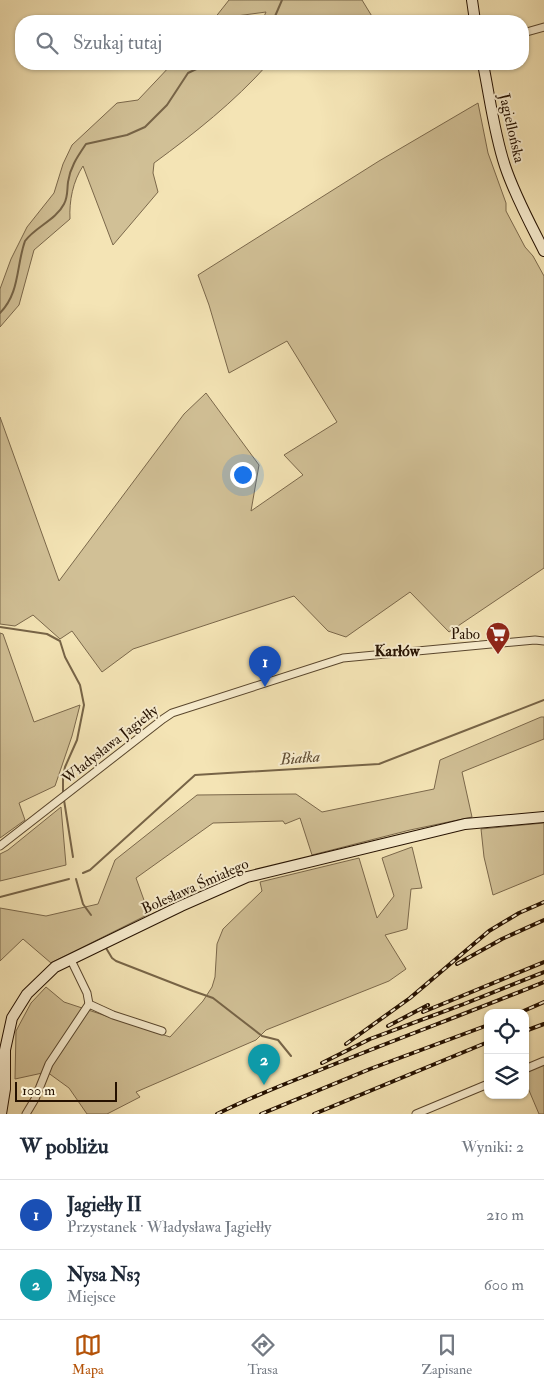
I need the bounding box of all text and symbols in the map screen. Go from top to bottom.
search box [15,15,529,70]
icon: search [33,29,61,57]
text: Szukaj tutaj [73,31,162,55]
street label: Jagiellońska [493,91,529,166]
your location [230,462,256,488]
supermarket icon: Pabo [485,621,511,655]
place label: Pabo [451,625,480,644]
district label: Karłów [374,641,421,661]
pin: 1 [249,646,281,687]
street label: Władysława Jagiełły [58,701,163,789]
water label: Białka [278,747,321,769]
street label: Bolesława Śmiałego [138,853,252,919]
map controls [484,1009,529,1099]
button: locate [484,1009,529,1054]
pin: 2 [248,1044,280,1085]
button: layers [484,1054,529,1099]
scale bar [15,1079,118,1102]
text: 100 m [22,1082,55,1099]
text: W pobliżu [20,1133,109,1160]
text: Wyniki: 2 [462,1137,524,1157]
text: Jagiełły II [67,1193,142,1217]
text: 1 [33,1205,39,1225]
text: 210 m [486,1205,524,1225]
text: Przystanek · Władysława Jagiełły [67,1217,271,1237]
text: Nysa Ns3 [67,1263,141,1287]
text: 2 [32,1275,40,1295]
text: 600 m [484,1275,524,1295]
text: Miejsce [67,1287,116,1307]
tab: Mapa [72,1331,104,1378]
tab: Trasa [248,1331,278,1378]
tab: Zapisane [422,1331,472,1378]

